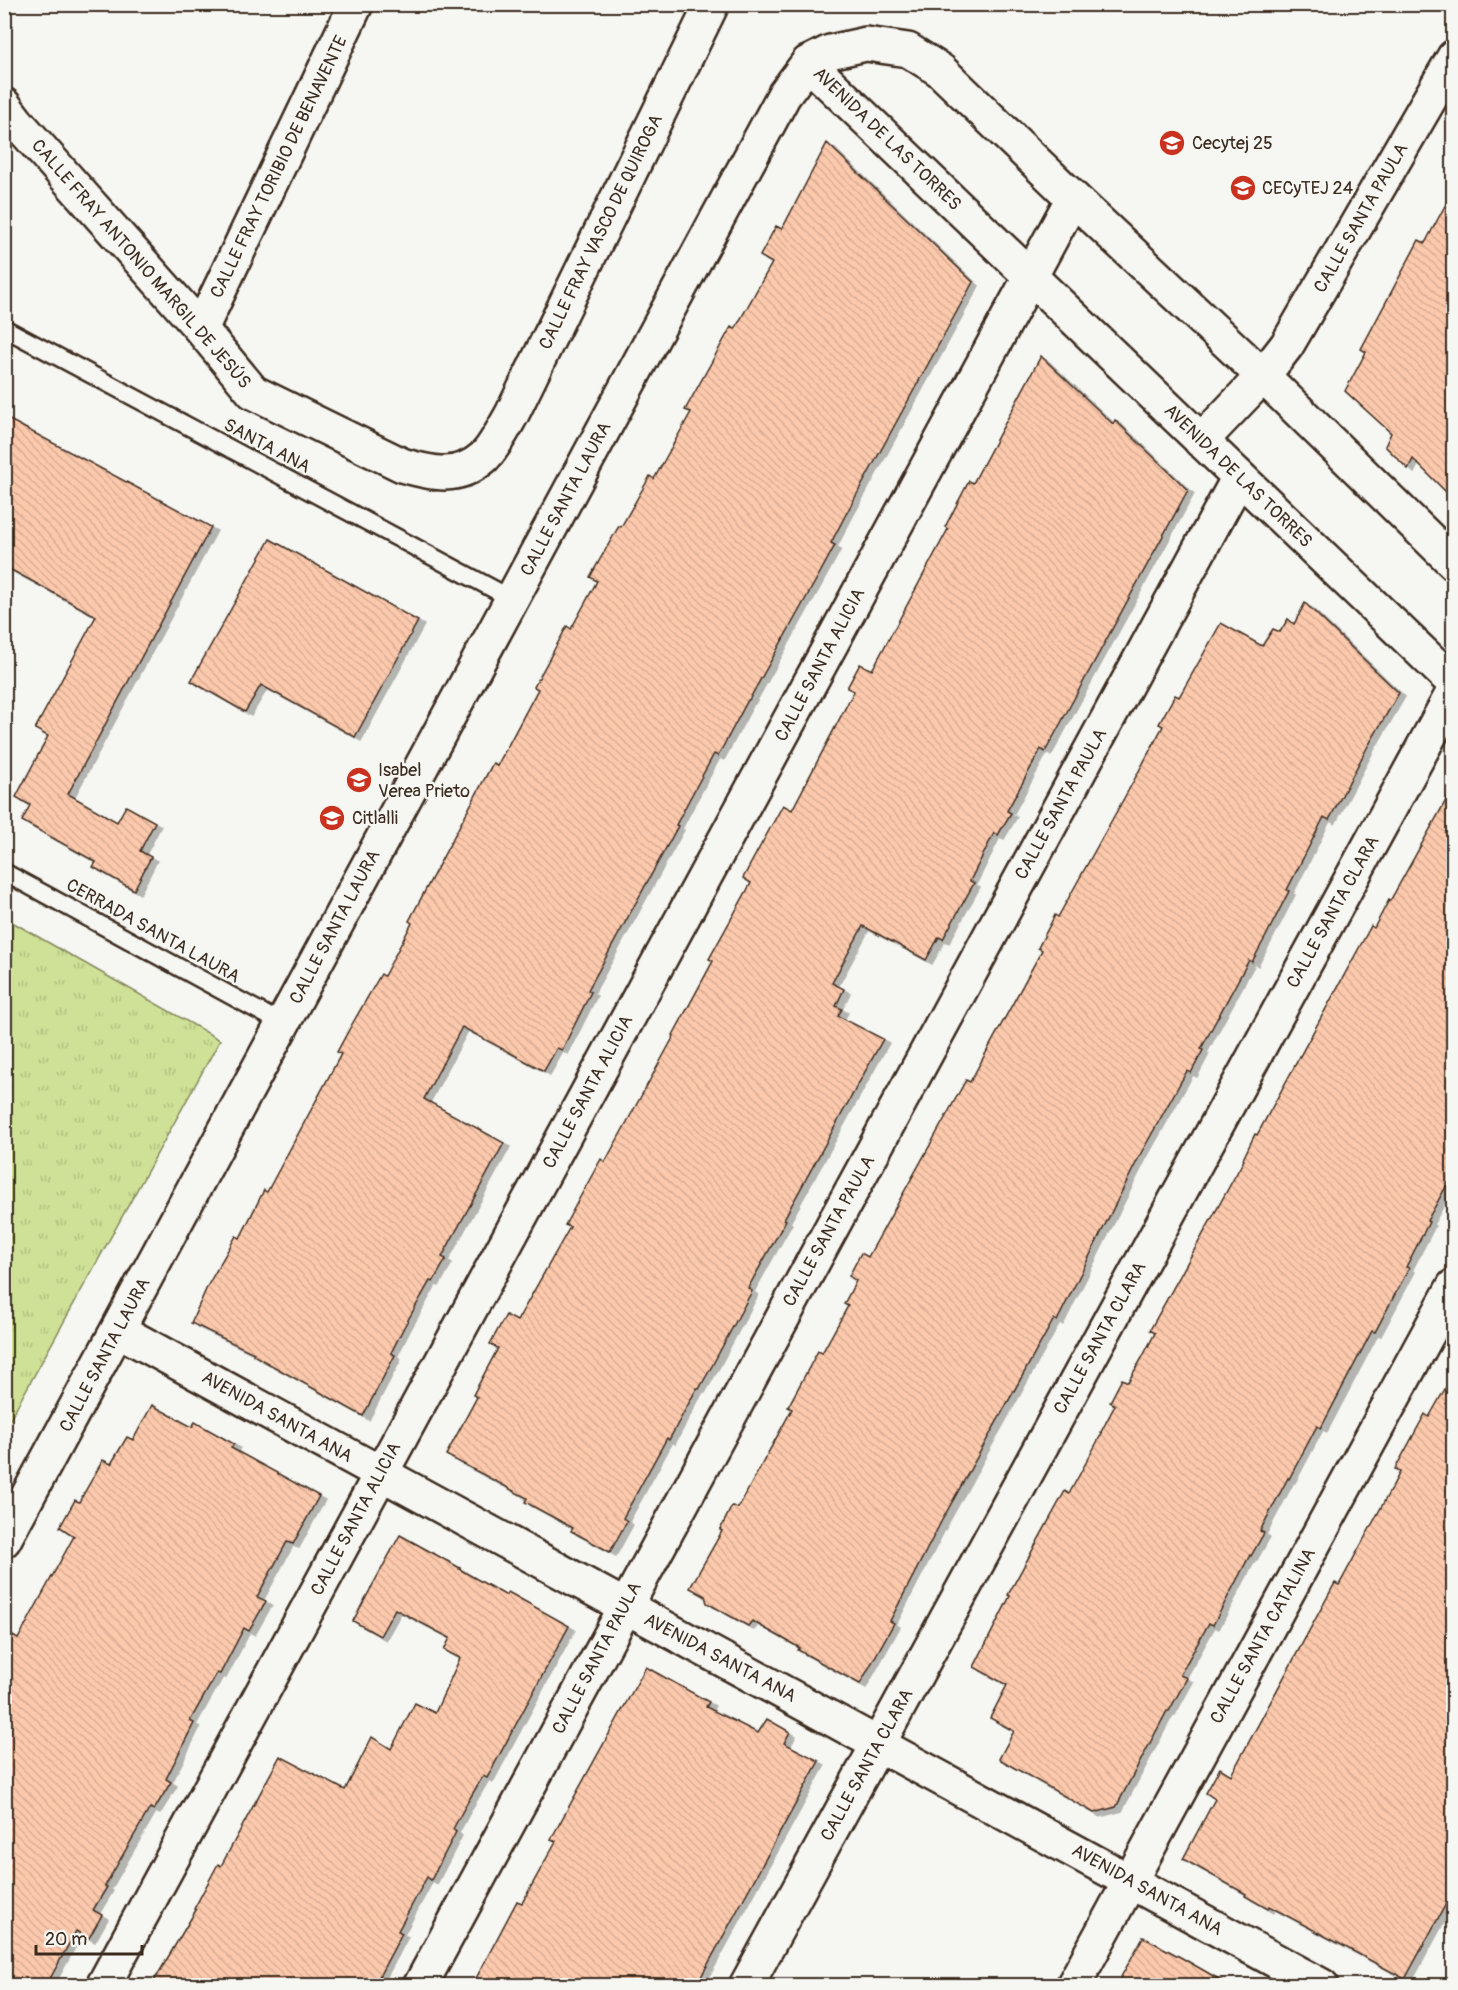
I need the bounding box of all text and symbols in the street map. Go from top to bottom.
street label: CALLE FRAY TORIBIO DE BENAVENTE [205,32,353,302]
street label: AVENIDA DE LAS TORRES [808,62,966,216]
street label: CALLE FRAY VASCO DE QUIROGA [534,110,668,353]
school or university icon: Cecytej 25 [1157,128,1187,158]
place label: Cecytej 25 [1192,132,1273,155]
street label: CALLE FRAY ANTONIO MARGIL DE JESÚS [26,135,256,393]
street label: CALLE SANTA PAULA [1309,139,1413,297]
school or university icon: CECyTEJ 24 [1228,173,1258,203]
place label: CECyTEJ 24 [1262,177,1354,200]
street label: AVENIDA DE LAS TORRES [1159,399,1317,553]
street label: SANTA ANA [220,414,315,479]
street label: CALLE SANTA LAURA [516,418,617,580]
street label: CALLE SANTA ALICIA [770,584,870,746]
street label: CALLE SANTA PAULA [1010,724,1112,884]
place label: Isabel Verea Prieto [378,759,470,803]
school or university icon: Isabel Verea Prieto [344,765,374,795]
school or university icon: Citlalli [317,803,347,833]
place label: Citlalli [352,807,398,830]
street label: CALLE SANTA CLARA [1282,831,1385,992]
street label: CALLE SANTA LAURA [285,846,386,1008]
street label: CERRADA SANTA LAURA [62,874,244,989]
street label: CALLE SANTA ALICIA [538,1011,638,1173]
street label: CALLE SANTA PAULA [778,1151,880,1311]
street label: CALLE SANTA CLARA [1049,1257,1152,1418]
street label: CALLE SANTA LAURA [55,1274,156,1436]
street label: AVENIDA SANTA ANA [198,1366,357,1468]
street label: CALLE SANTA ALICIA [306,1438,406,1600]
street label: CALLE SANTA CATALINA [1205,1544,1321,1728]
street label: CALLE SANTA PAULA [547,1578,647,1738]
street label: AVENIDA SANTA ANA [640,1608,800,1708]
street label: CALLE SANTA CLARA [816,1684,919,1845]
street label: AVENIDA SANTA ANA [1068,1839,1227,1941]
scale bar [36,1918,142,1956]
text: 20 m [45,1928,87,1951]

